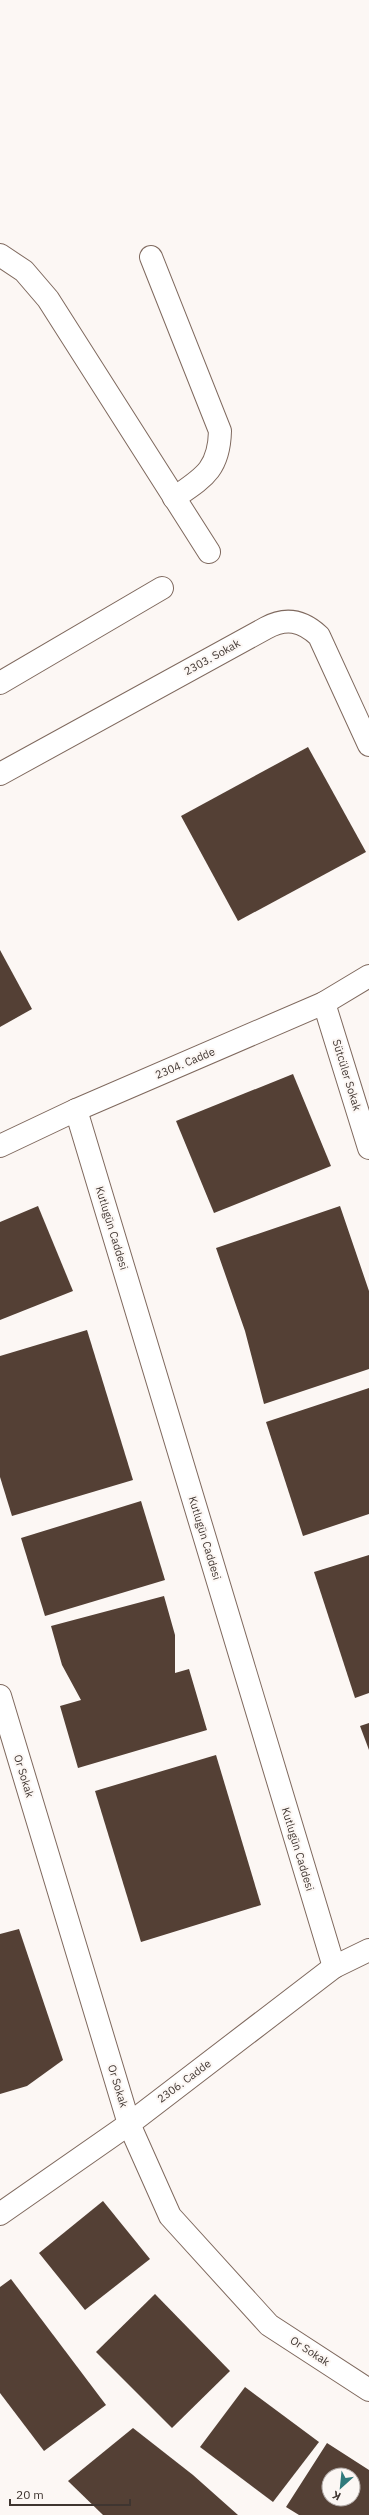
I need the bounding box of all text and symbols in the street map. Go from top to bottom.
street label: 2303. Sokak [182,636,243,678]
street label: Sütcüler Sokak [330,1038,365,1113]
street label: 2304. Cadde [153,1044,217,1082]
street label: Kutlugün Caddesi [93,1185,131,1271]
street label: Kutlugün Caddesi [186,1495,224,1581]
street label: Or Sokak [11,1753,37,1799]
street label: Kutlugün Caddesi [279,1806,317,1892]
street label: 2306. Cadde [154,2056,214,2106]
street label: Or Sokak [105,2063,131,2109]
street label: Or Sokak [288,2333,333,2369]
north arrow [321,2467,361,2507]
scale bar [10,2481,130,2507]
text: 20 m [16,2487,44,2502]
text: K [330,2488,343,2504]

